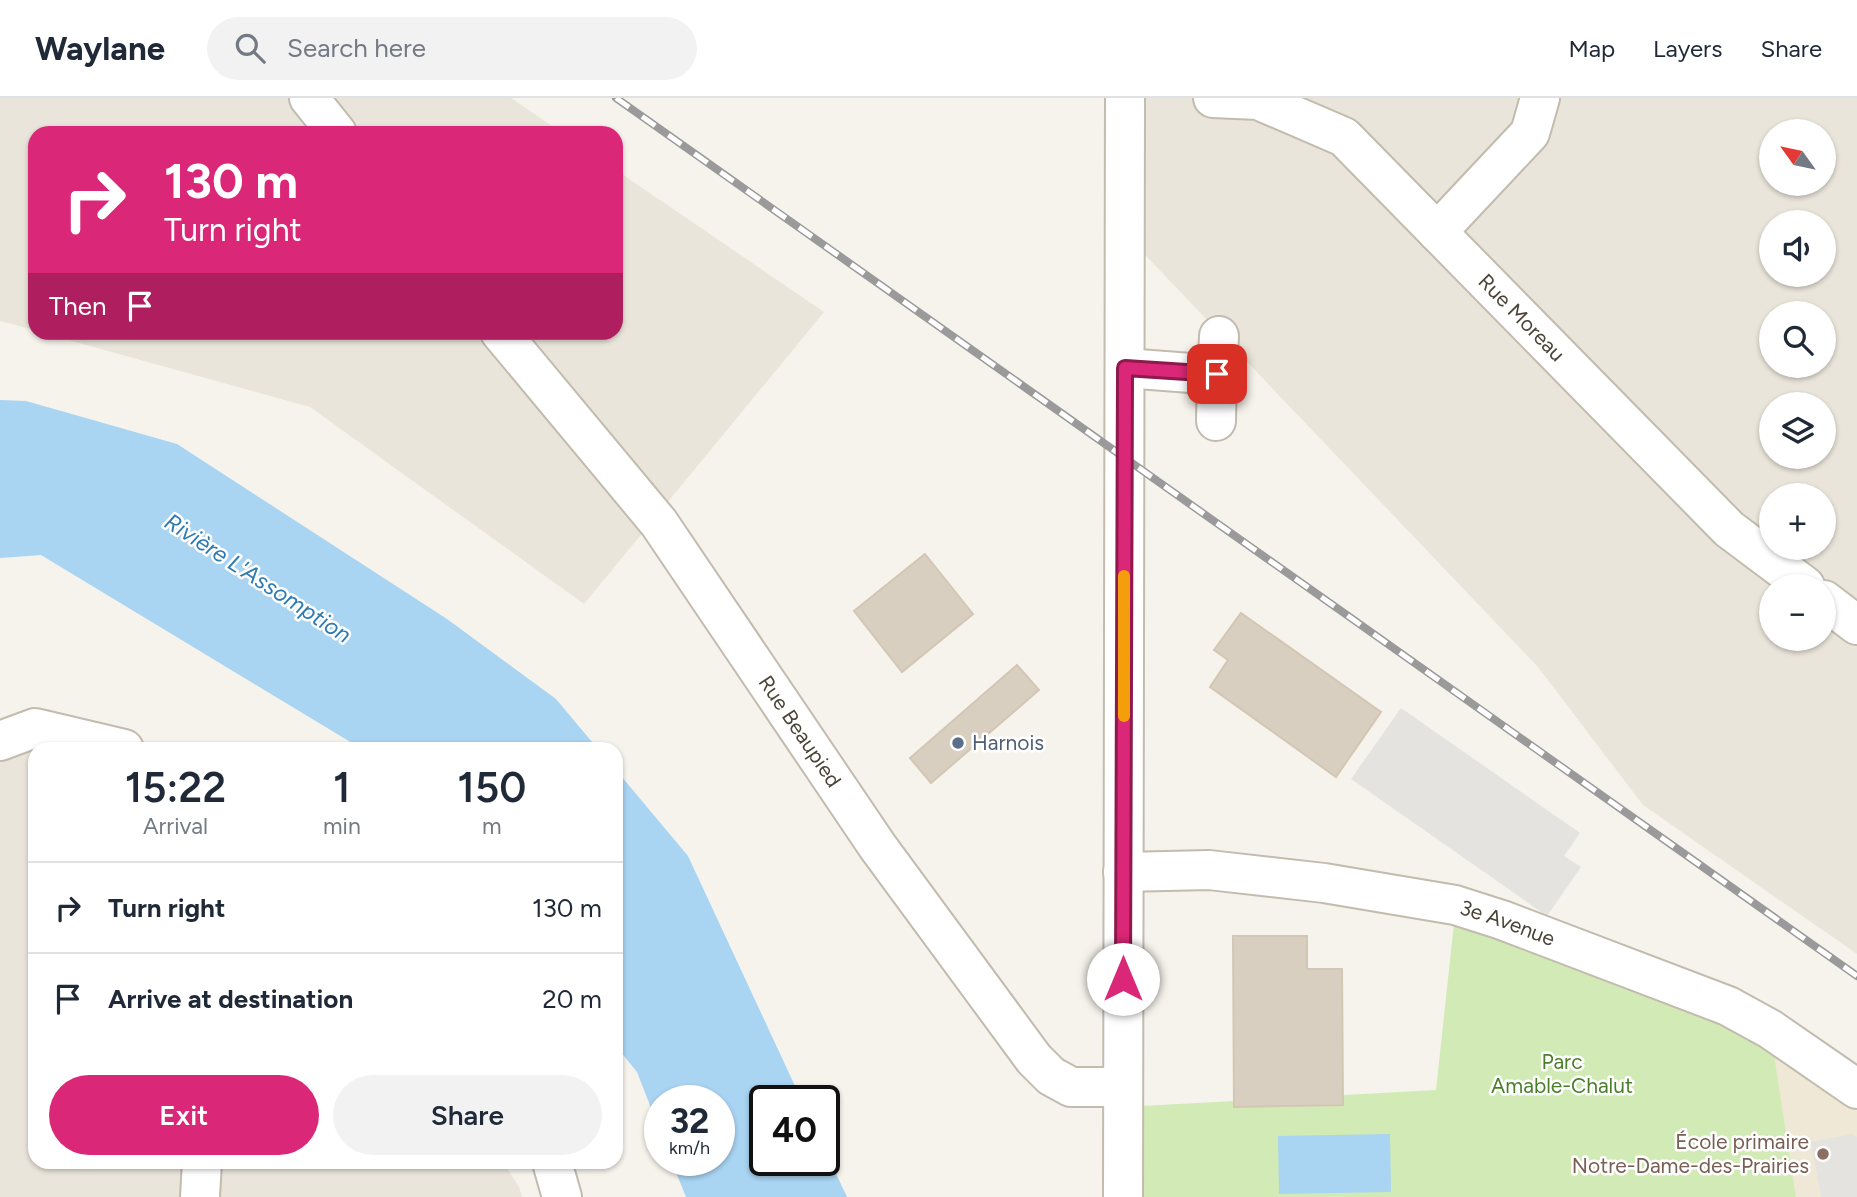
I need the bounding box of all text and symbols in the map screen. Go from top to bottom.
search box [207,17,697,80]
text: Waylane [35,29,165,68]
icon: search [231,29,269,67]
text: Search here [287,32,426,64]
text: Map [1568,34,1615,63]
text: Layers [1653,34,1722,63]
text: Share [1760,34,1822,63]
north arrow [1759,119,1836,196]
map controls [1759,119,1836,651]
text: 130 m [164,151,298,210]
icon: right [49,154,140,245]
button: sound [1759,210,1836,287]
text: Turn right [164,211,302,249]
street label: Rue Moreau [1474,268,1570,366]
icon: arrive [121,287,159,325]
text: Then [49,290,107,322]
button: search [1759,301,1836,378]
pin [1187,344,1247,404]
icon: arrive [1198,355,1236,393]
button: layers [1759,392,1836,469]
button: + [1759,483,1836,560]
water label: Rivière L'Assomption [160,507,357,649]
button: − [1759,574,1836,651]
street label: Rue Beaupied [754,670,847,792]
place label: Harnois [972,730,1044,755]
marker: Harnois [950,735,966,751]
text: 15:22 [125,762,226,813]
text: 1 [333,762,351,813]
text: 150 [457,762,526,813]
text: Arrival [143,812,208,840]
text: min [323,812,361,840]
text: m [482,812,502,840]
icon: right [49,889,87,927]
text: Turn right [108,892,225,924]
text: 130 m [532,892,602,924]
street label: 3e Avenue [1457,894,1559,951]
position arrow [1086,942,1160,1016]
icon: arrive [49,980,87,1018]
text: Arrive at destination [108,983,353,1015]
text: 20 m [542,983,602,1015]
park label: Parc Amable-Chalut [1491,1049,1633,1098]
button: Exit [49,1075,319,1155]
button: Share [333,1075,602,1155]
speed limit sign: 40 [749,1085,840,1176]
text: 32 [670,1100,709,1142]
place label: École primaire Notre-Dame-des-Prairies [1572,1129,1809,1178]
text: km/h [669,1137,710,1159]
marker: École primaire Notre-Dame-des-Prairies [1815,1146,1831,1162]

